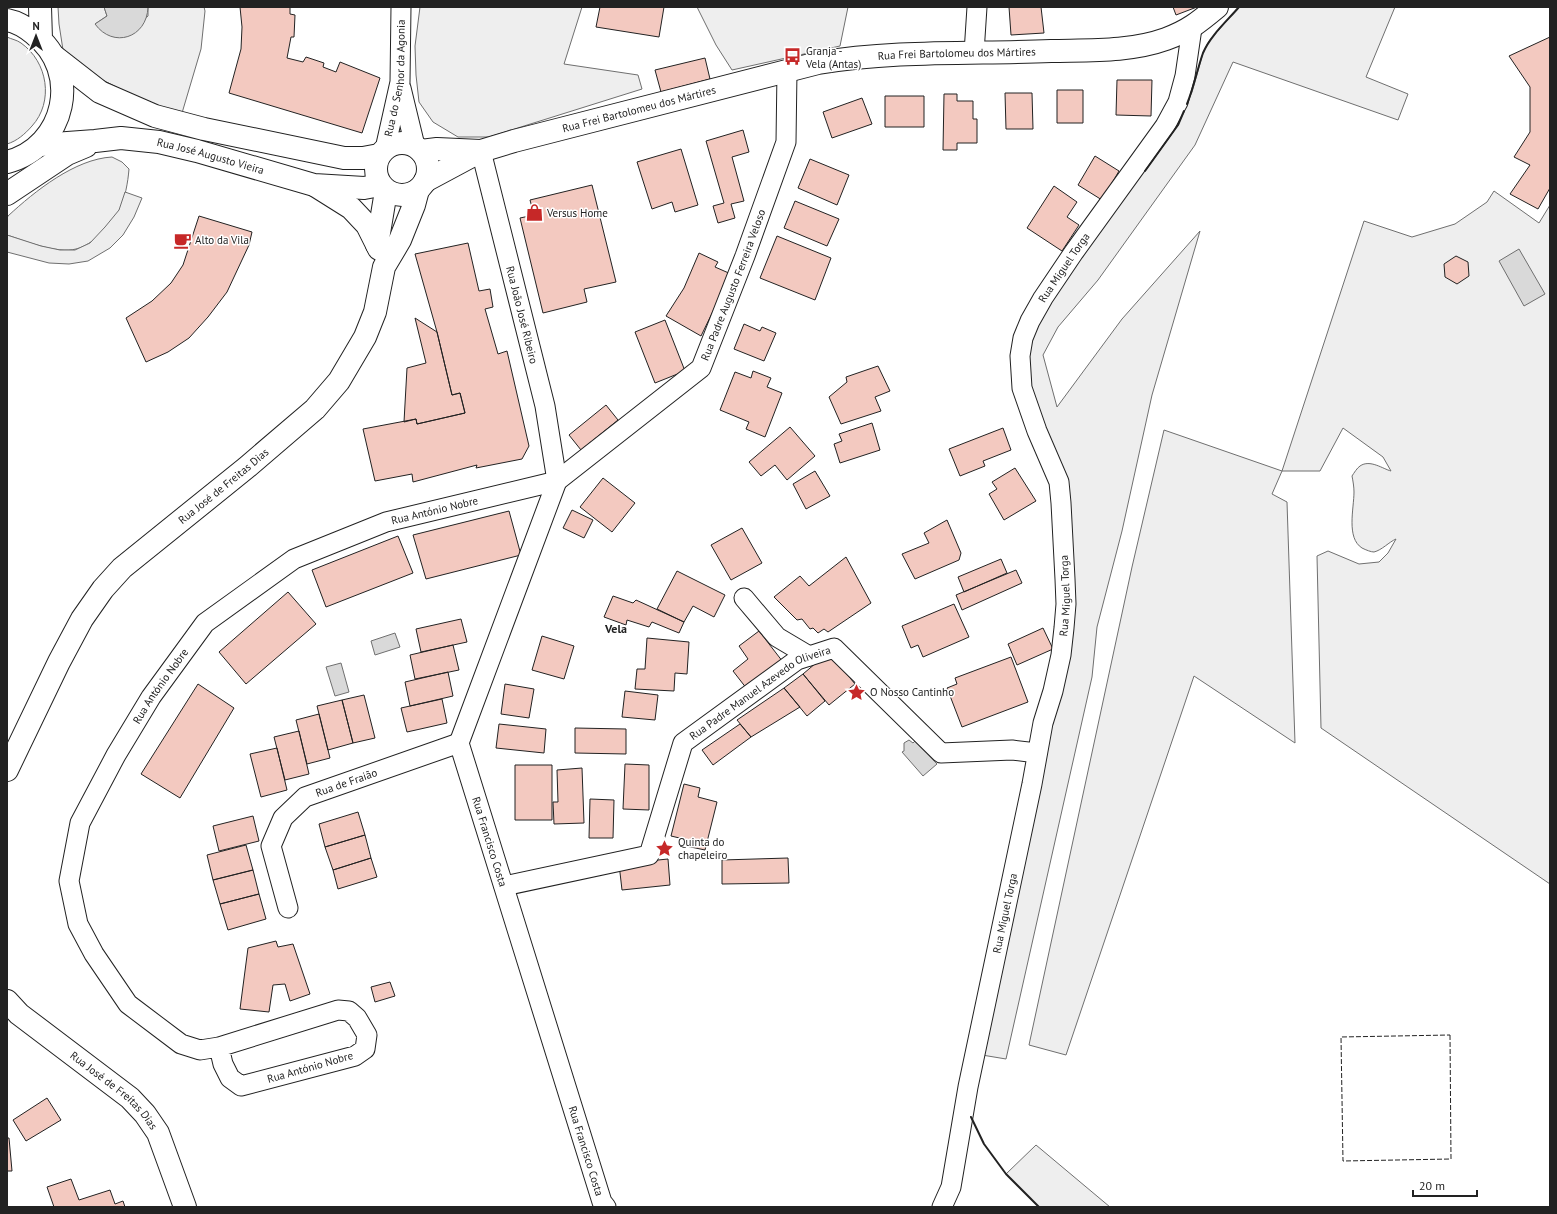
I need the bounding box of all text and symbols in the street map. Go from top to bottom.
north arrow [16,16,56,56]
text: N [32,19,40,33]
street label: Rua do Senhor da Agonia [381,19,408,138]
place label: Granja - Vela (Antas) [805,44,861,71]
street label: Rua Frei Bartolomeu dos Mártires [877,45,1036,63]
bus stop icon: Granja - Vela (Antas) [783,47,803,67]
street label: Rua Frei Bartolomeu dos Mártires [561,82,718,135]
street label: Rua José Augusto Vieira [156,135,266,177]
shop icon: Versus Home [524,203,544,223]
place label: Versus Home [546,206,608,220]
street label: Rua Padre Augusto Ferreira Veloso [698,207,768,363]
cafe icon: Alto da Vila [172,230,192,250]
street label: Rua Miguel Torga [1035,230,1093,305]
place label: Alto da Vila [195,233,249,247]
street label: Rua João José Ribeiro [503,265,541,365]
street label: Rua José de Freitas Dias [175,445,272,527]
street label: Rua António Nobre [390,493,480,528]
street label: Rua Miguel Torga [1056,555,1073,637]
district label: Vela [604,621,627,636]
street label: Rua Padre Manuel Azevedo Oliveira [687,643,832,743]
street label: Rua António Nobre [129,645,192,726]
place icon: O Nosso Cantinho [847,682,867,702]
place label: O Nosso Cantinho [870,685,954,699]
street label: Rua de Fraião [314,765,379,800]
street label: Rua Francisco Costa [469,795,510,888]
place label: Quinta do chapeleiro [678,835,727,862]
place icon: Quinta do chapeleiro [655,838,675,858]
street label: Rua Miguel Torga [989,872,1020,955]
street label: Rua José de Freitas Dias [67,1048,161,1133]
street label: Rua António Nobre [265,1048,355,1086]
street label: Rua Francisco Costa [566,1104,607,1198]
scale bar [1413,1172,1477,1198]
text: 20 m [1419,1178,1445,1193]

